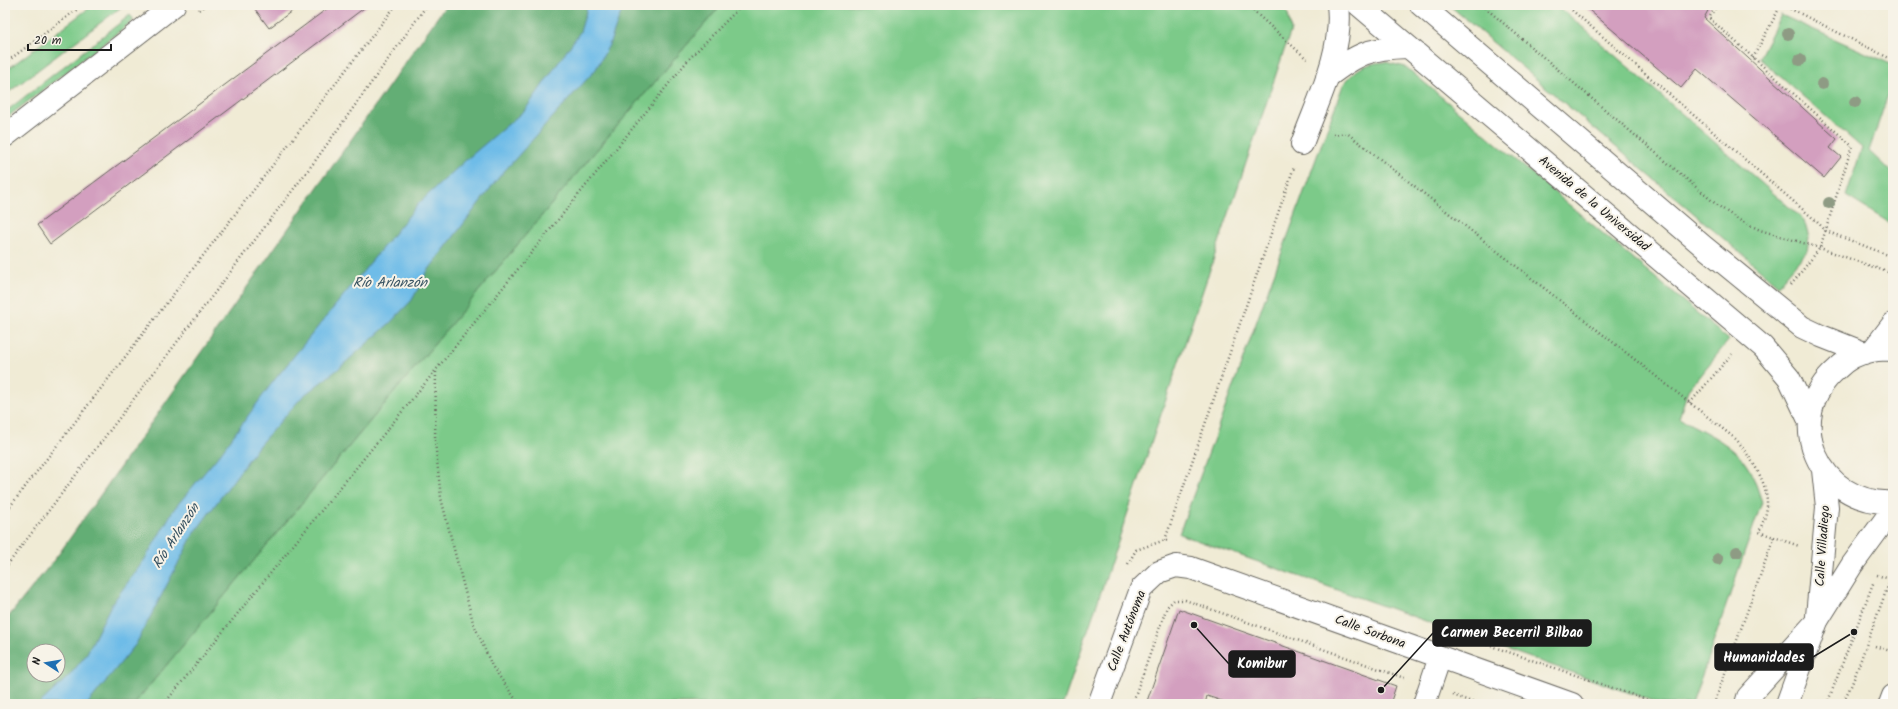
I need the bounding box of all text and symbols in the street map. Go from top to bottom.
scale bar [28,26,111,52]
text: 20 m [34,31,62,50]
street label: Avenida de la Universidad [1534,151,1655,257]
water label: Río Arlanzón [353,272,429,294]
water label: Río Arlanzón [147,498,206,573]
street label: Calle Villadiego [1810,505,1836,587]
street label: Calle Autónoma [1102,587,1152,675]
street label: Calle Sorbona [1332,609,1408,655]
callout: Carmen Becerril Bilbao [1433,620,1591,646]
text: Carmen Becerril Bilbao [1441,622,1584,644]
north arrow [26,643,66,683]
callout: Humanidades [1715,644,1813,670]
text: Humanidades [1723,647,1805,669]
callout: Komibur [1229,651,1295,677]
text: Komibur [1237,653,1288,675]
text: N [28,656,47,666]

